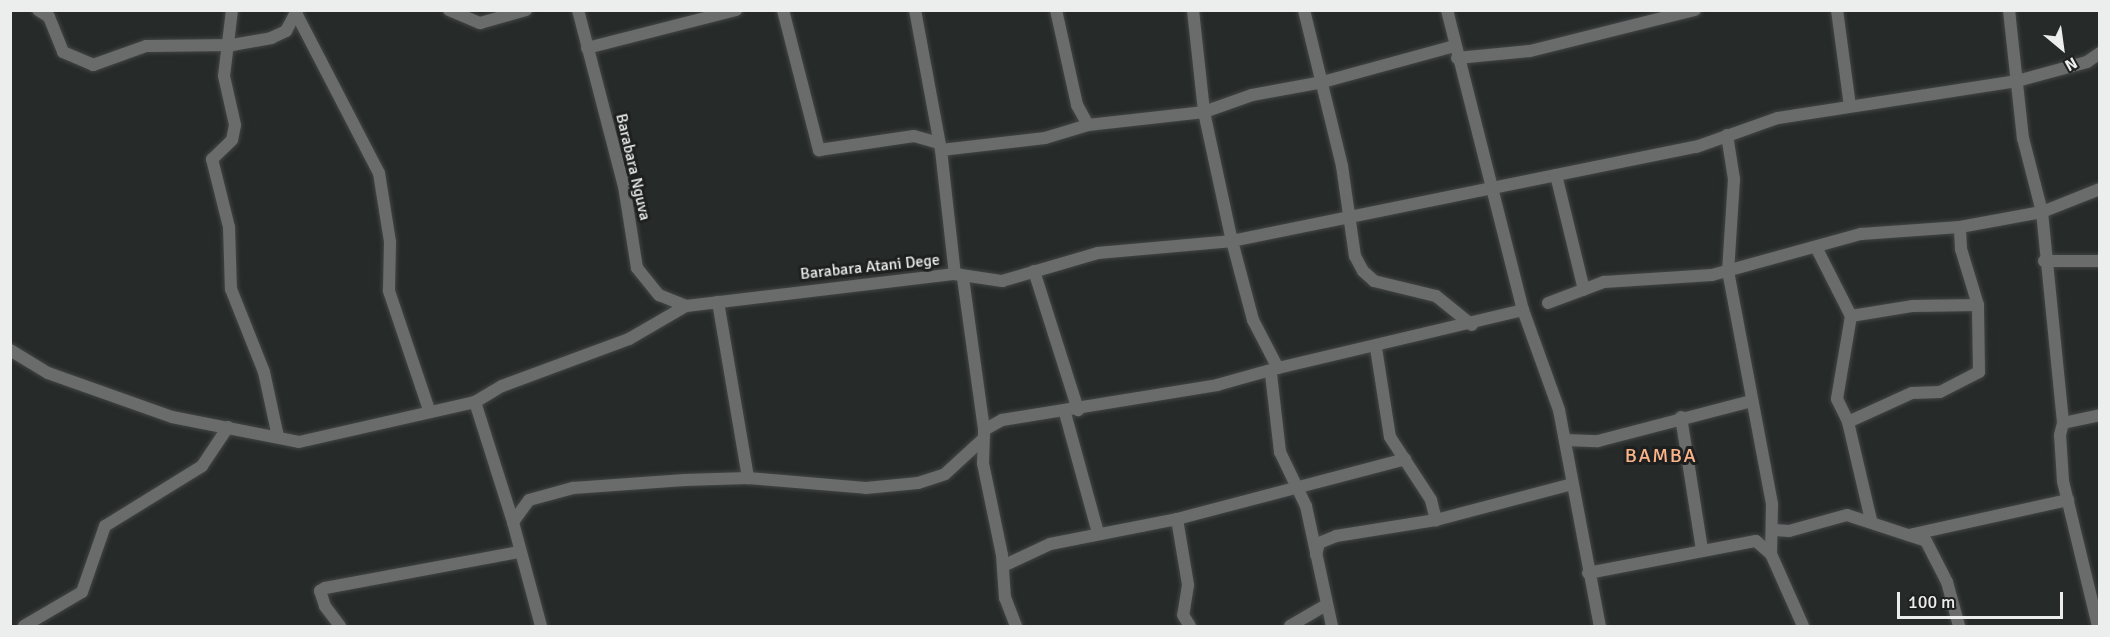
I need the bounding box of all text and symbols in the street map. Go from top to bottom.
north arrow [2032,18,2092,78]
text: N [2061,52,2080,75]
street label: Barabara Nguva [611,112,655,222]
street label: Barabara Atani Dege [799,250,941,284]
district label: BAMBA [1625,443,1697,467]
scale bar [1900,580,2066,618]
text: 100 m [1908,591,1955,613]

